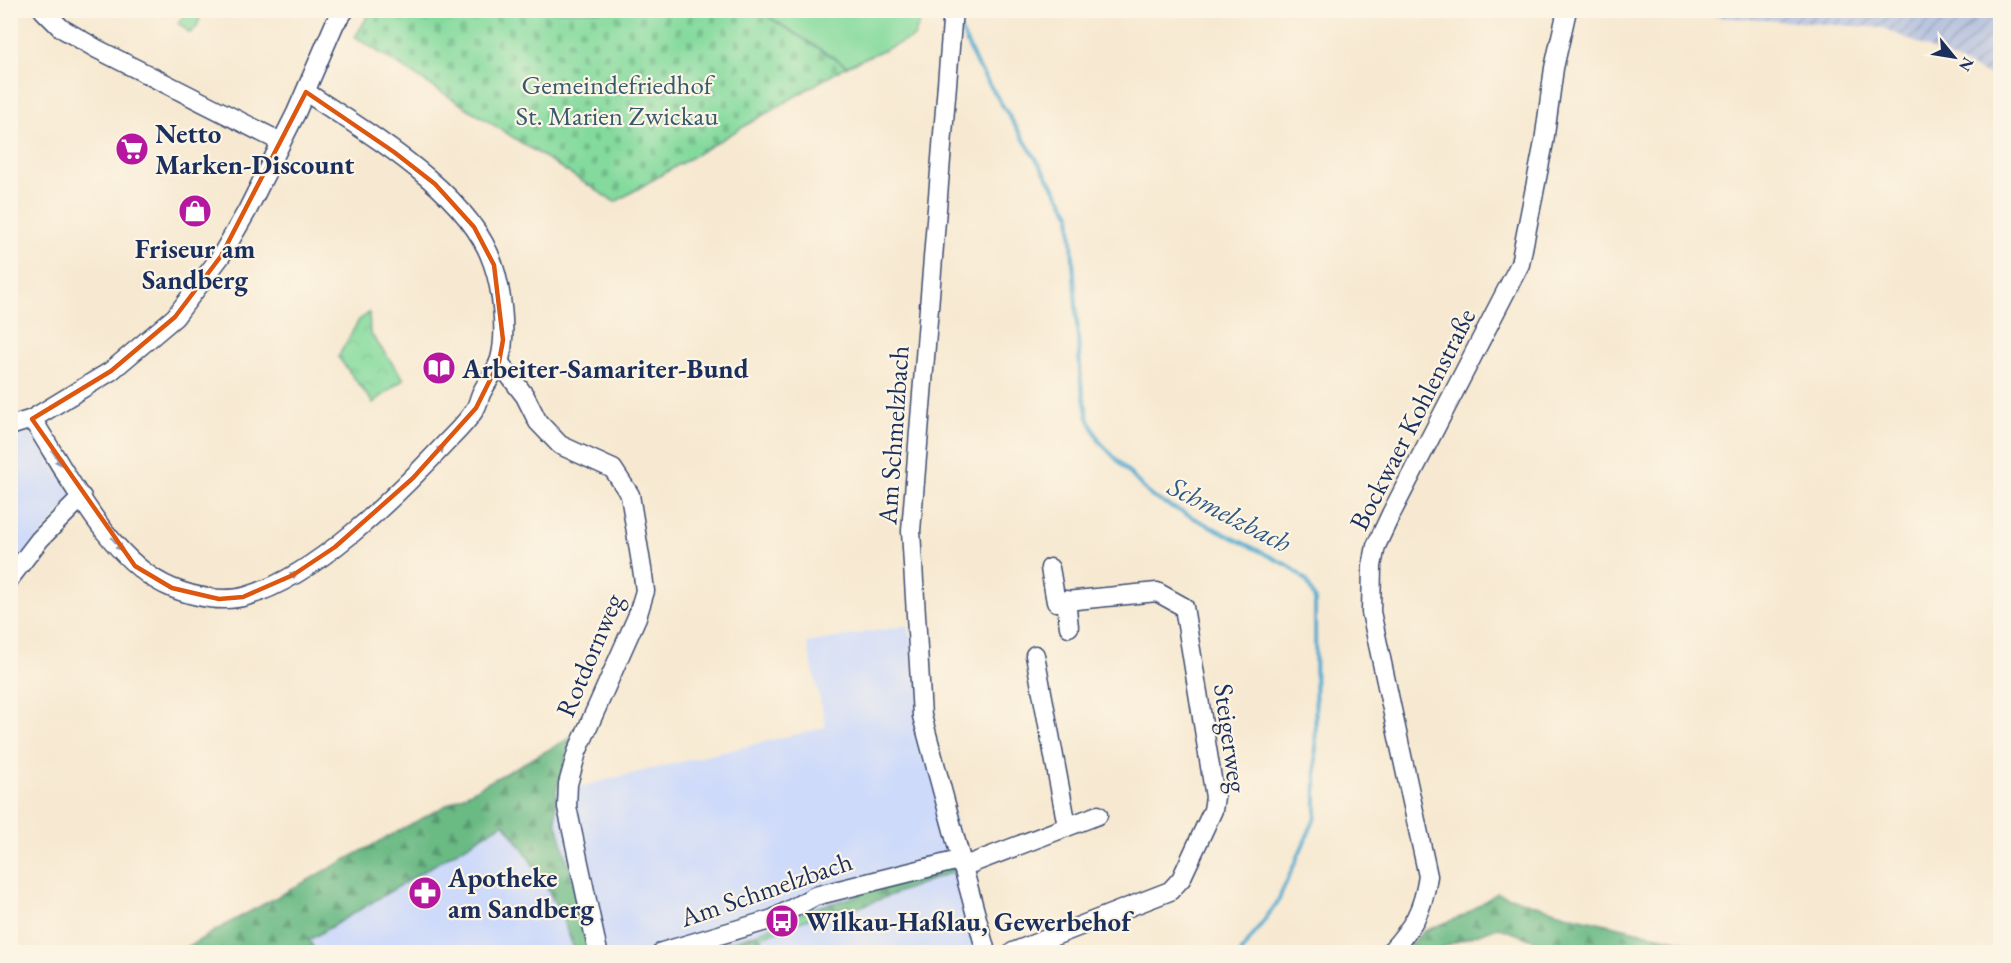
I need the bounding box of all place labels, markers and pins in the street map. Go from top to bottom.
place label: Netto Marken-Discount [155,116,354,182]
supermarket icon: Netto Marken-Discount [114,131,150,167]
shop icon: Friseur am Sandberg [177,193,213,229]
place label: Friseur am Sandberg [135,231,256,297]
library icon: Arbeiter-Samariter-Bund [421,350,457,386]
place label: Arbeiter-Samariter-Bund [461,351,749,386]
place label: Apotheke am Sandberg [447,860,594,926]
pharmacy icon: Apotheke am Sandberg [407,875,443,911]
bus stop icon: Wilkau-Haßlau, Gewerbehof [764,903,800,939]
place label: Wilkau-Haßlau, Gewerbehof [805,904,1134,939]

